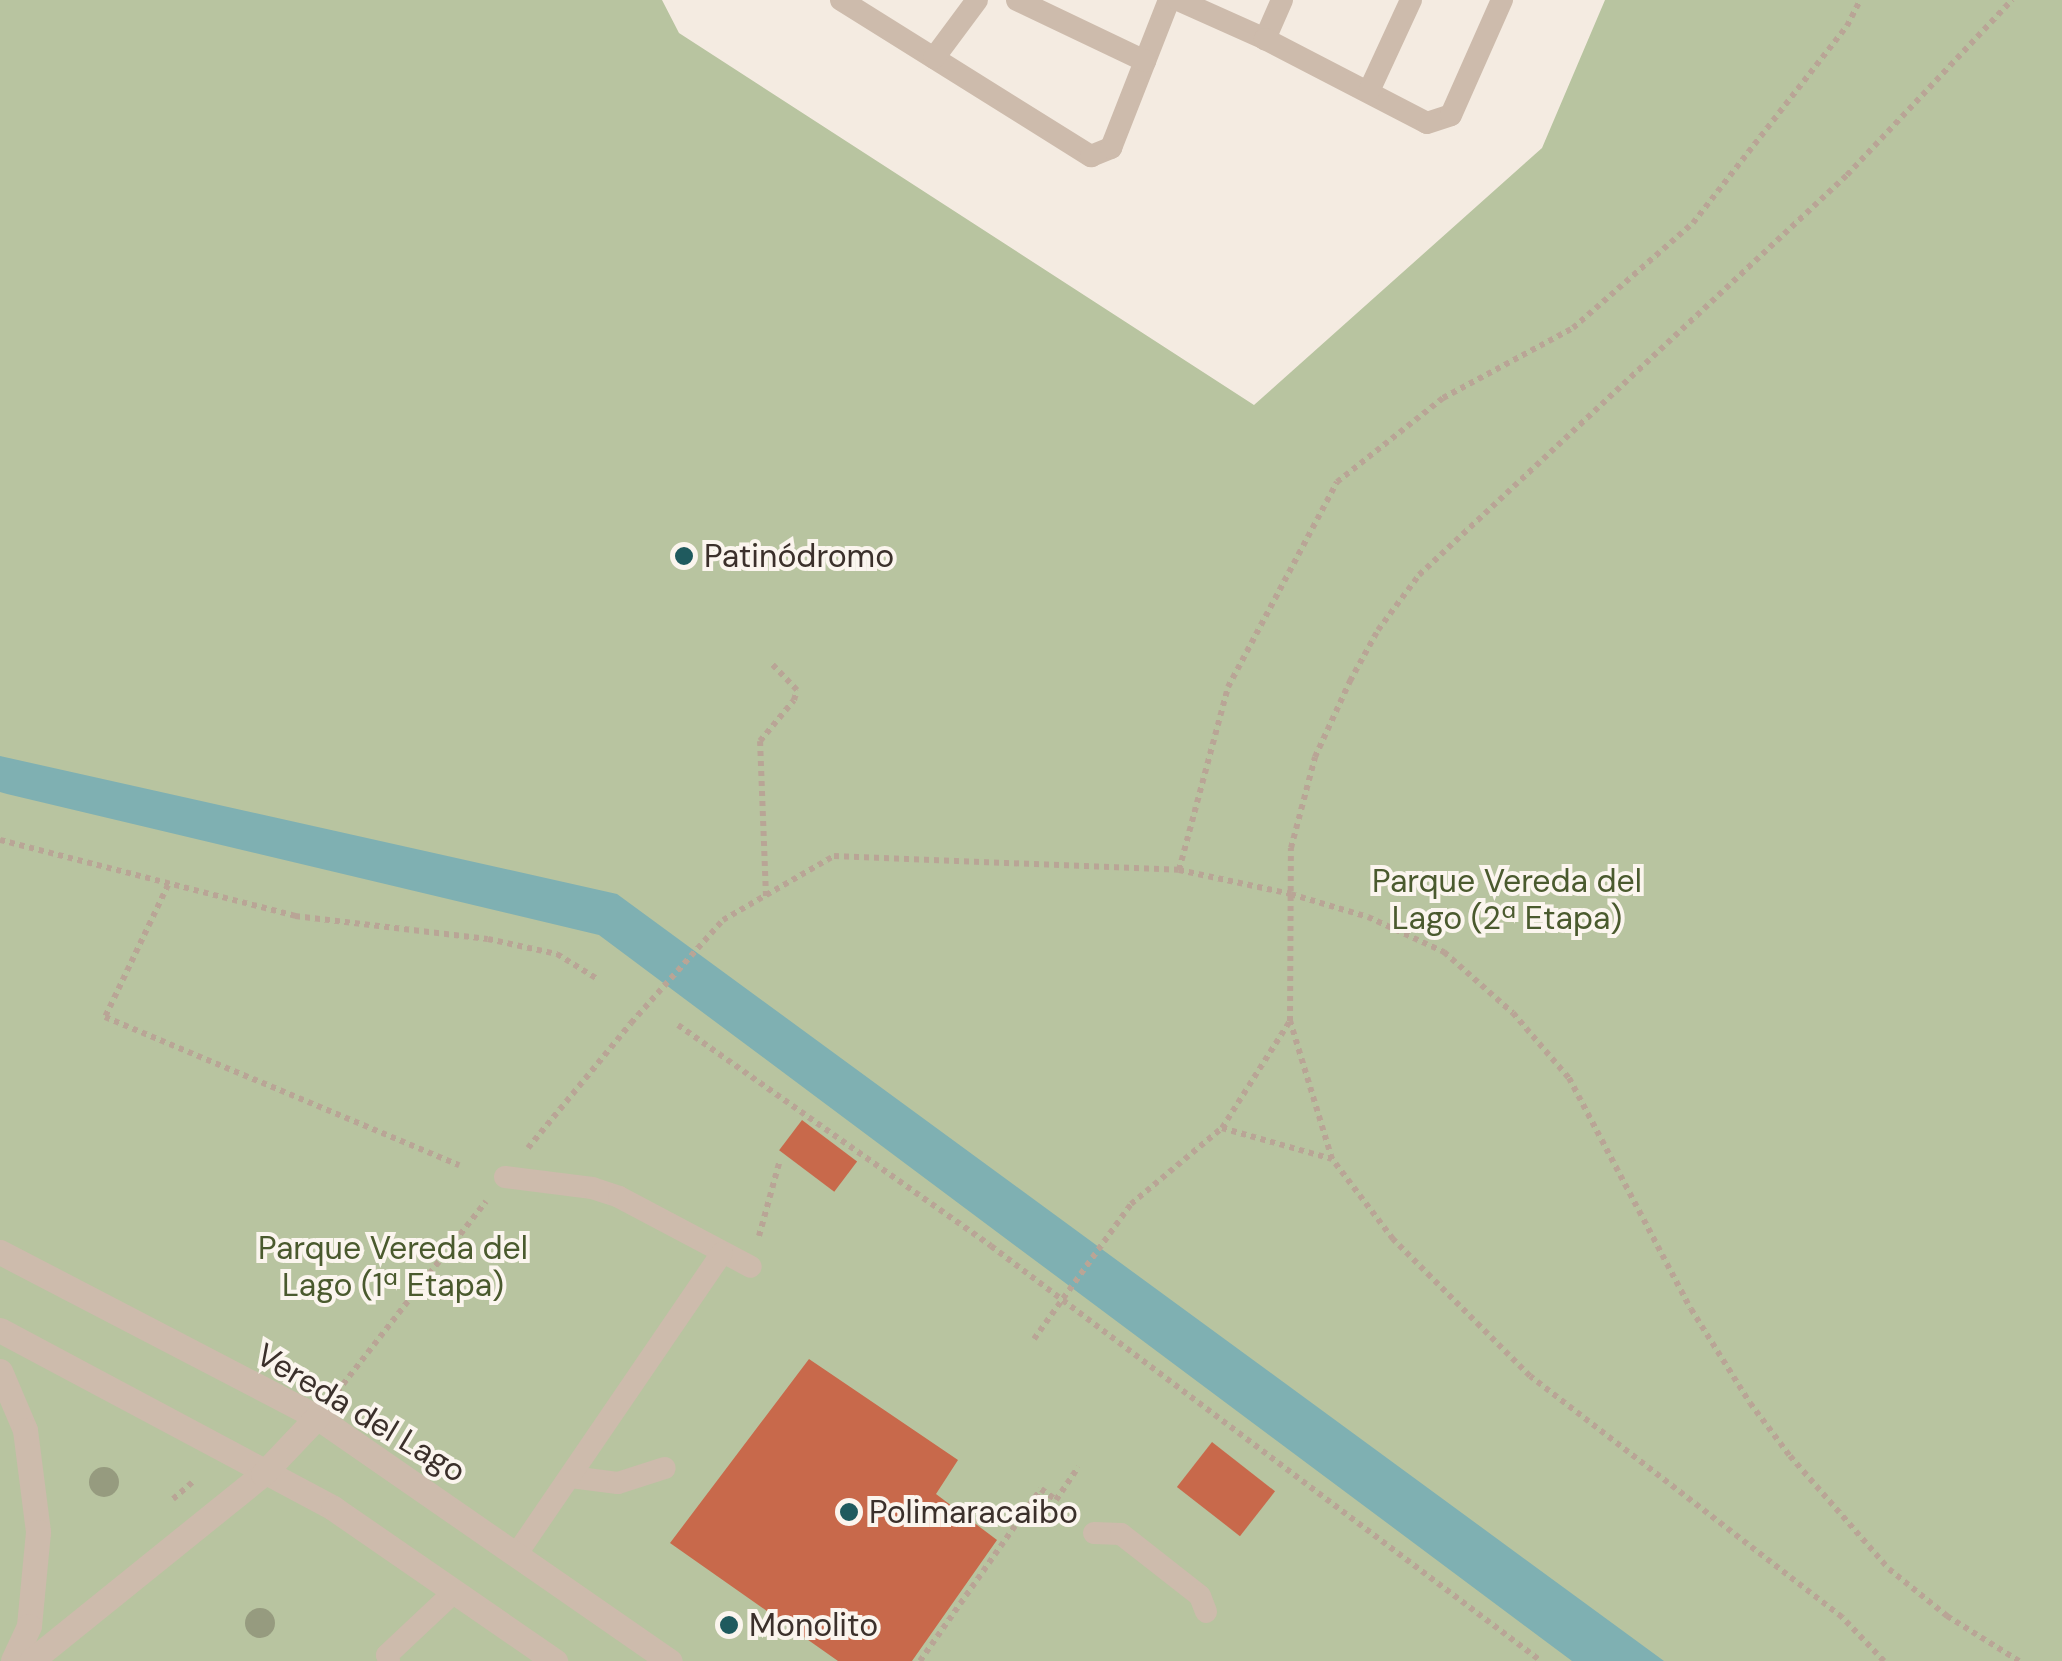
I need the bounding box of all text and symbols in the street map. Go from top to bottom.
place label: Patinódromo [704,537,894,575]
marker: Patinódromo [673,545,695,567]
park label: Parque Vereda del Lago (2ª Etapa) [1372,863,1642,938]
park label: Parque Vereda del Lago (1ª Etapa) [258,1230,528,1305]
street label: Vereda del Lago [249,1335,473,1491]
place label: Polimaracaibo [869,1493,1078,1531]
marker: Polimaracaibo [838,1501,860,1523]
place label: Monolito [749,1606,878,1644]
marker: Monolito [718,1614,740,1636]

